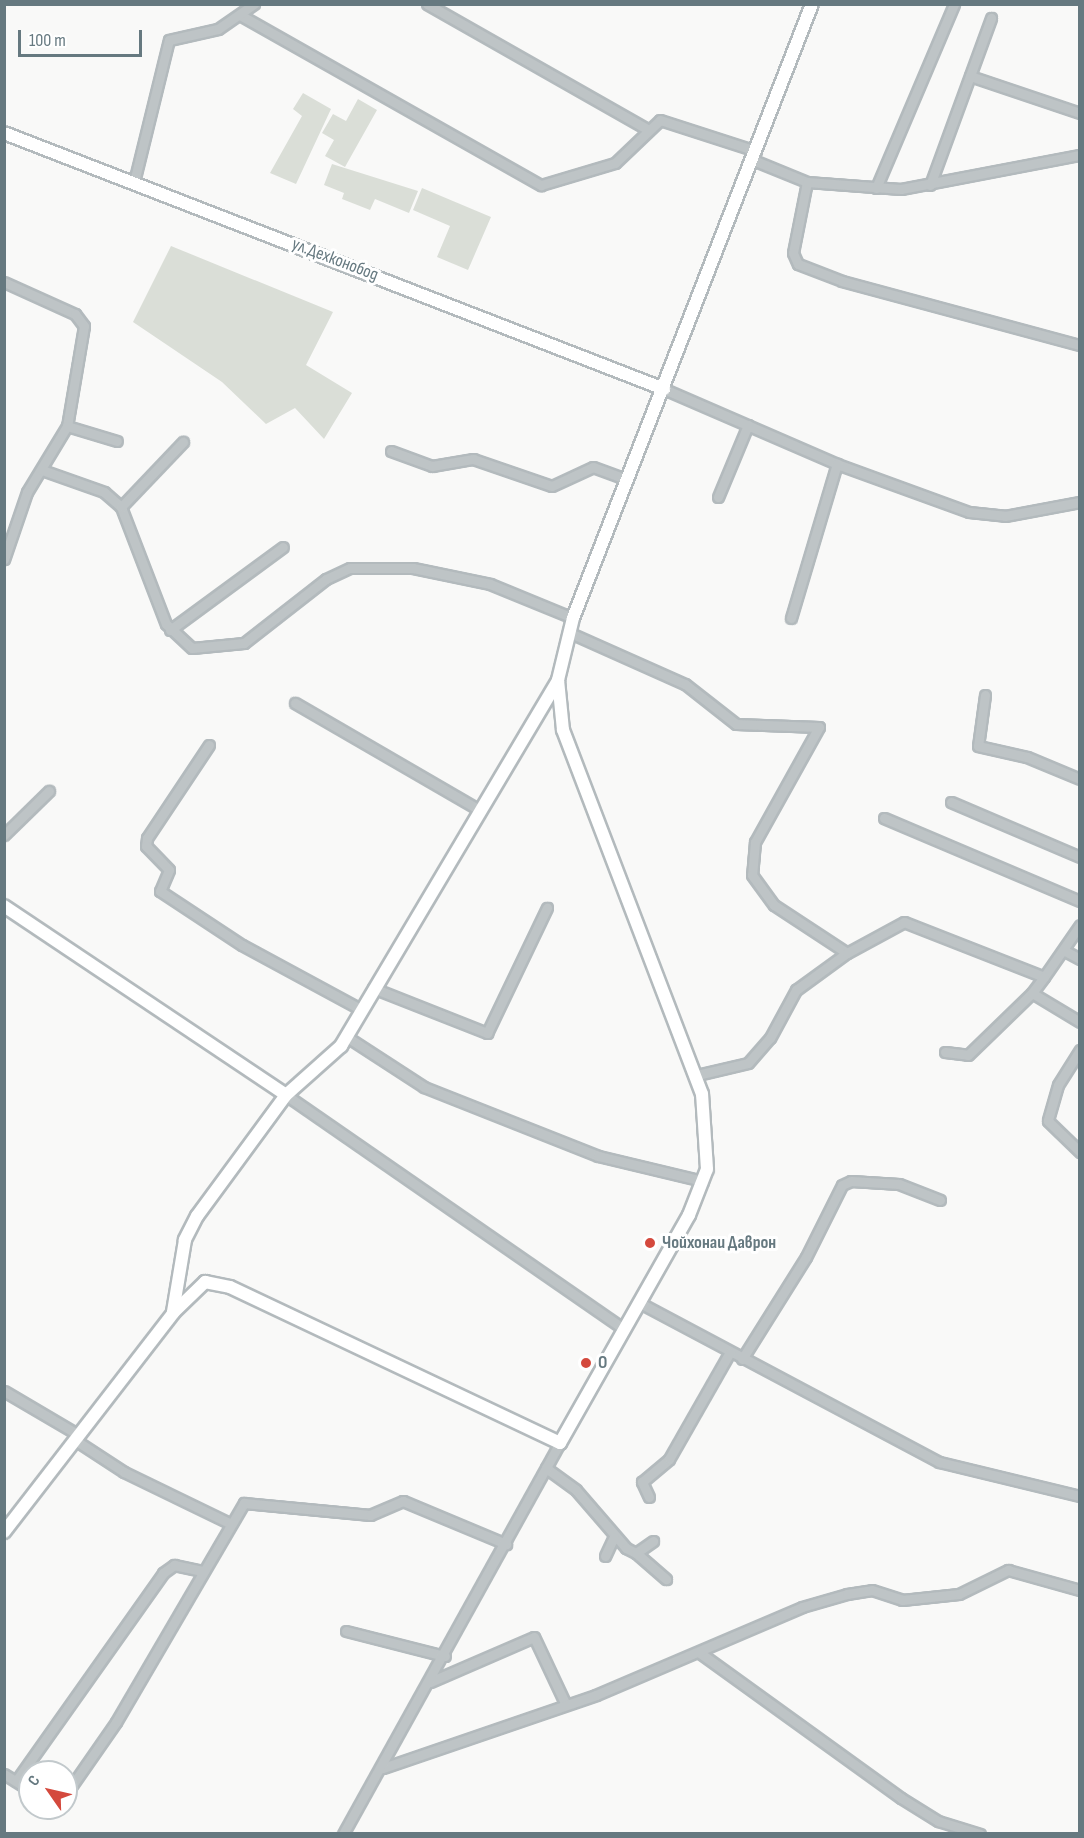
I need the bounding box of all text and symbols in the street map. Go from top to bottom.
scale bar [21,18,146,56]
text: 100 m [29,30,66,51]
street label: ул.Дехконобод [289,234,381,286]
place label: Чойхонаи Даврон [662,1232,776,1254]
marker: Чойхонаи Даврон [643,1236,657,1250]
place label: O [598,1352,607,1374]
marker: O [579,1356,593,1370]
north arrow [18,1760,78,1820]
text: С [24,1772,44,1789]

